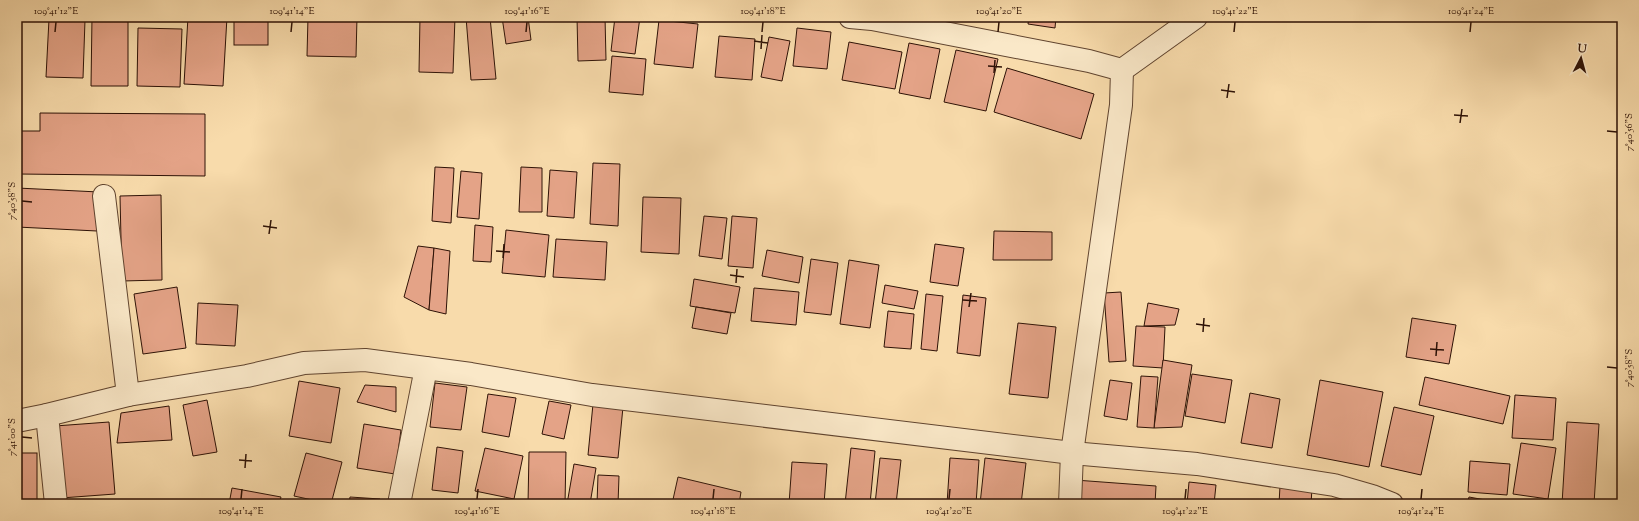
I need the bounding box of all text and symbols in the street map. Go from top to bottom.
text: 109°41'12"E [34,4,78,19]
text: 109°41'14"E [270,4,314,19]
text: 109°41'16"E [505,4,549,19]
text: 109°41'18"E [741,4,785,19]
text: 109°41'20"E [976,4,1022,19]
text: 109°41'22"E [1212,4,1258,19]
text: 109°41'24"E [1448,4,1494,19]
north arrow [1561,38,1601,78]
text: U [1576,41,1587,57]
text: 7°40'56"S [1622,113,1637,151]
text: 7°40'58"S [5,182,20,220]
text: 7°40'58"S [1622,349,1637,387]
text: 7°41'00"S [5,418,20,456]
text: 109°41'14"E [219,504,263,519]
text: 109°41'16"E [455,504,499,519]
text: 109°41'18"E [691,504,735,519]
text: 109°41'20"E [926,504,972,519]
text: 109°41'22"E [1162,504,1208,519]
text: 109°41'24"E [1398,504,1444,519]

